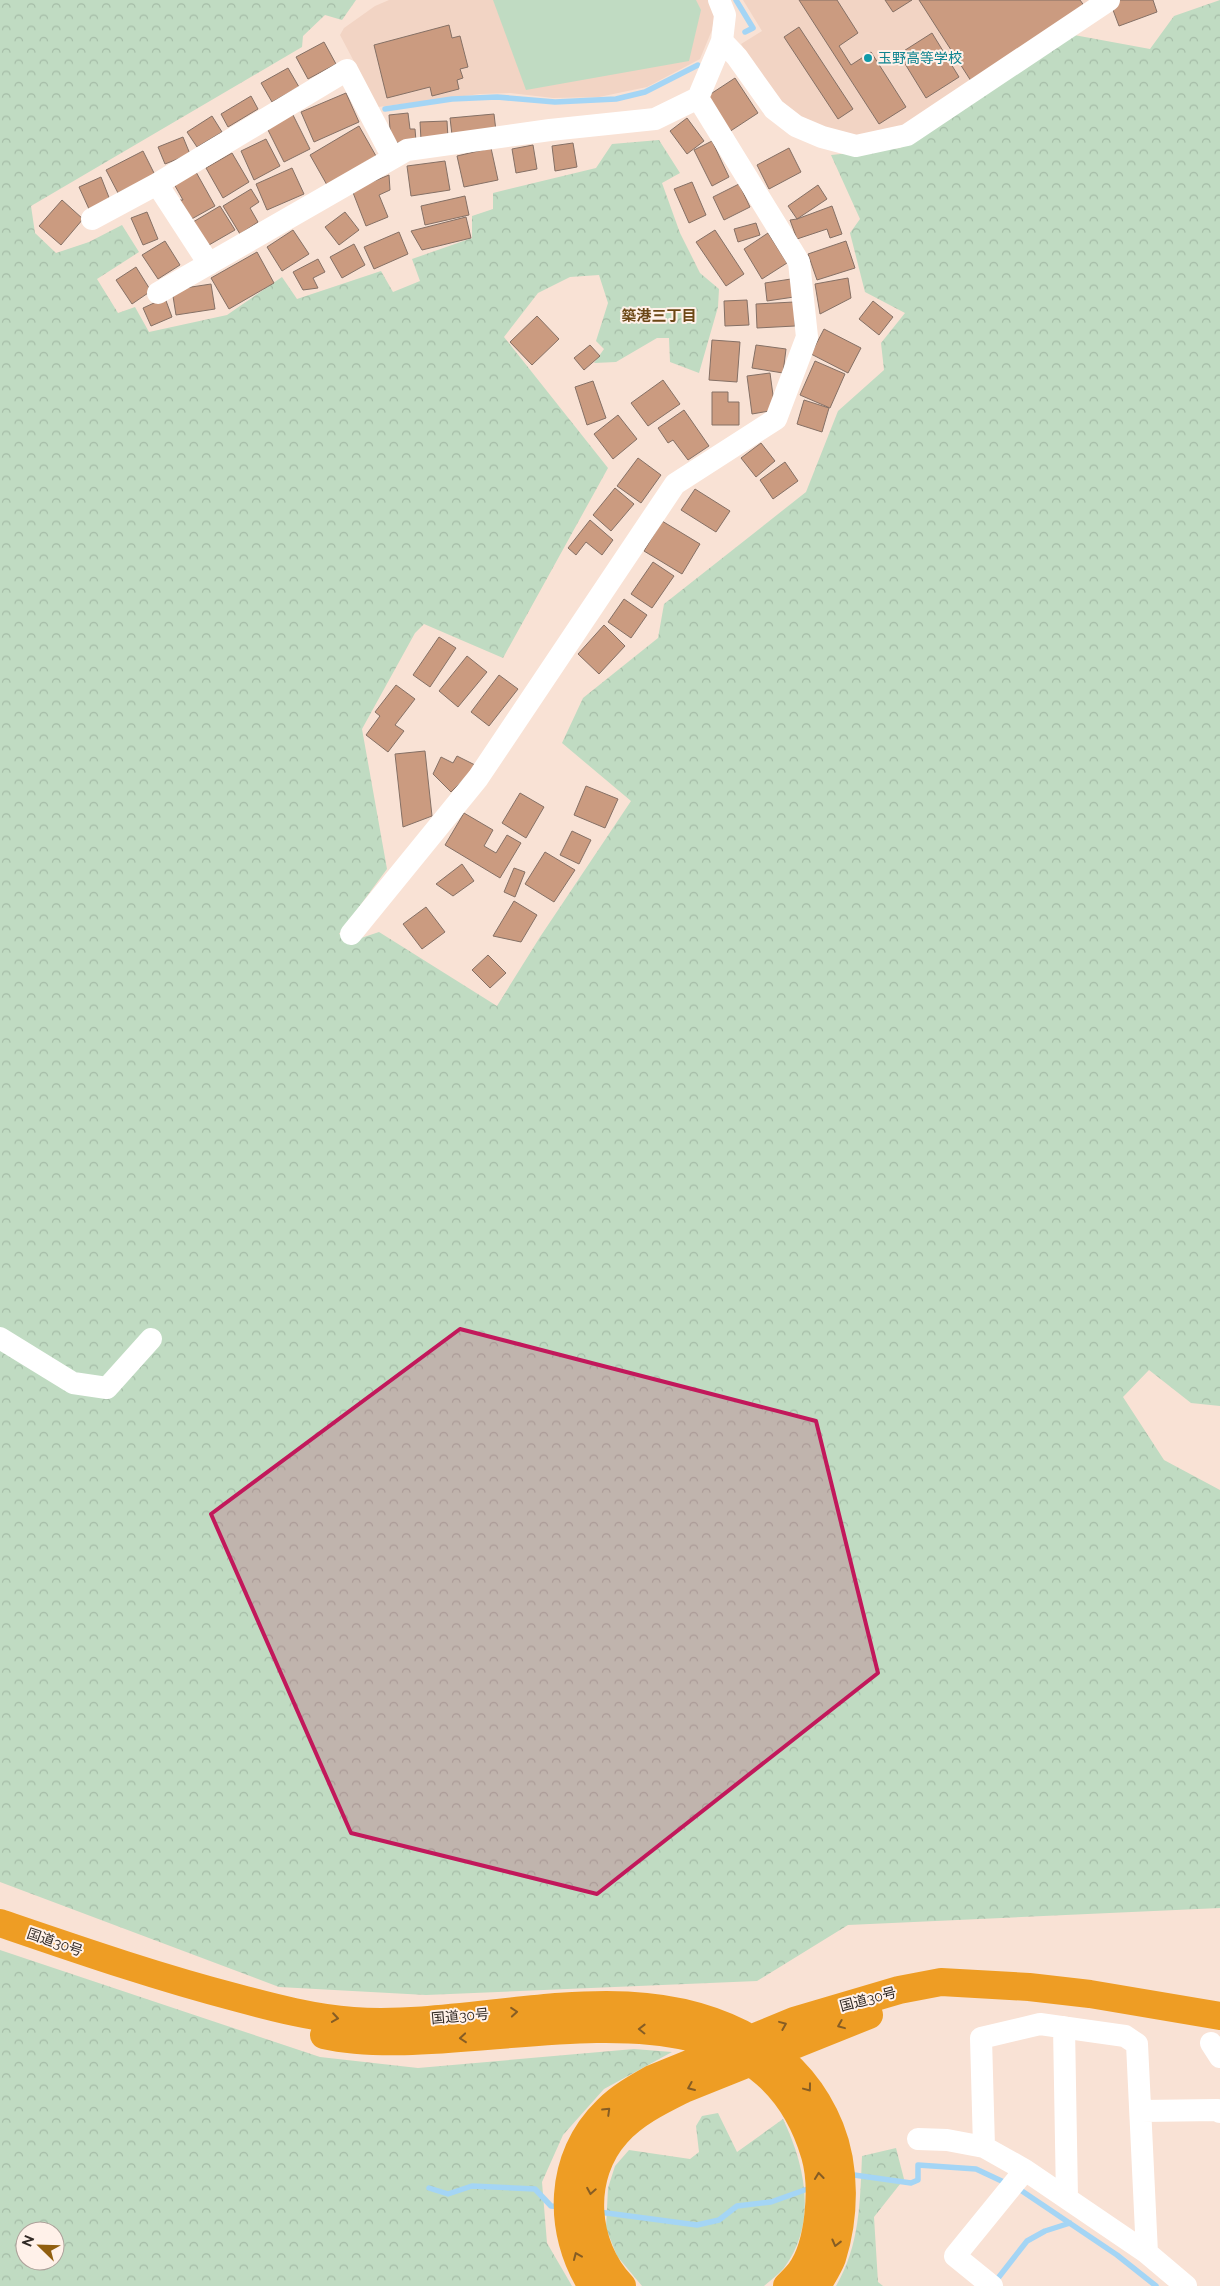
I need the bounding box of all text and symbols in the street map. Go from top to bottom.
place label: 玉野高等学校 [878,50,962,66]
marker: 玉野高等学校 [862,52,874,64]
district label: 築港三丁目 [621,307,697,325]
street label: 国道30号 [25,1925,85,1959]
street label: 国道30号 [838,1984,898,2014]
street label: 国道30号 [430,2006,490,2026]
one-way arrow [510,2006,518,2017]
one-way arrow [330,2013,339,2023]
one-way arrow [837,2019,846,2030]
one-way arrow [778,2021,787,2031]
one-way arrow [638,2024,646,2034]
one-way arrow [458,2032,466,2043]
one-way arrow [687,2080,696,2091]
one-way arrow [802,2082,811,2092]
one-way arrow [601,2108,610,2117]
one-way arrow [814,2172,825,2180]
one-way arrow [586,2186,597,2195]
north arrow [15,2221,65,2271]
text: N [19,2233,37,2249]
one-way arrow [831,2238,841,2246]
one-way arrow [573,2252,583,2261]

